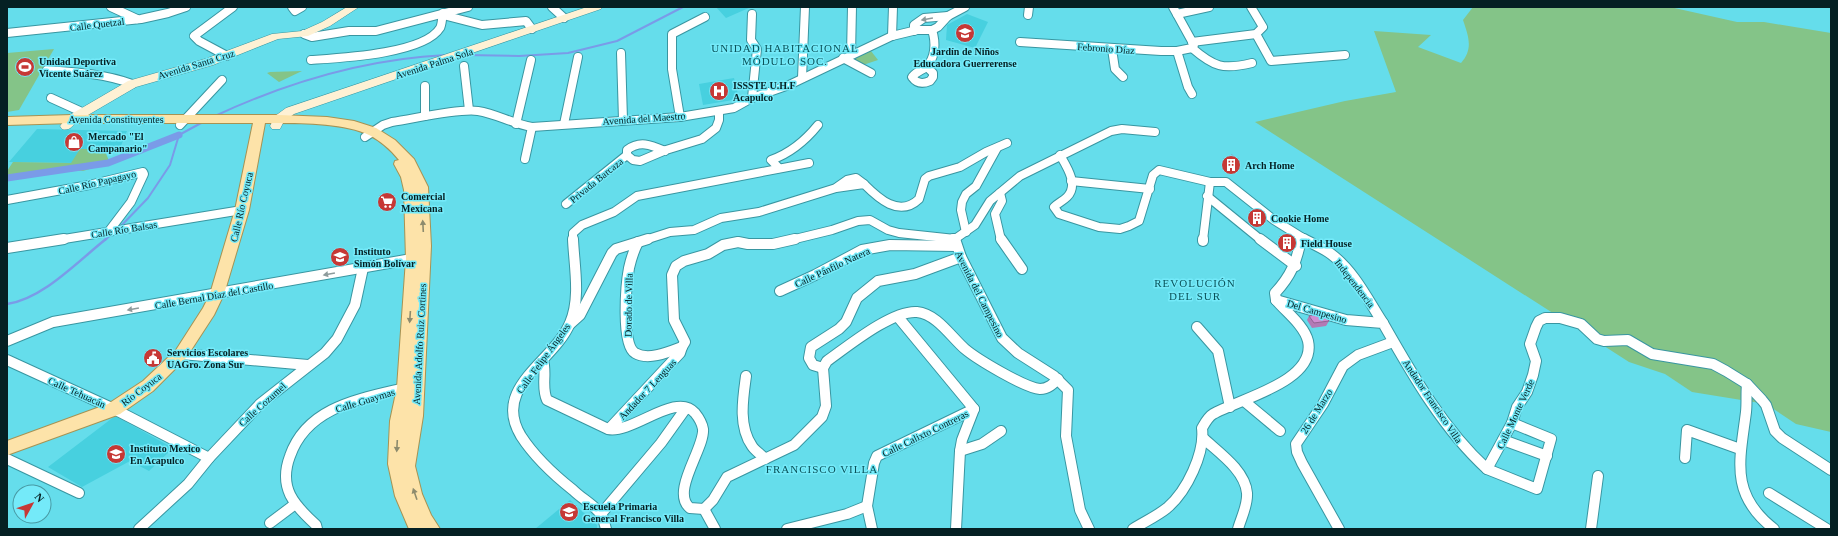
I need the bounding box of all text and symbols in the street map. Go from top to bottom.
street label: Calle Quetzal [69,16,125,33]
one-way arrow [921,16,933,22]
school or university icon: Jardín de Niños Educadora Guerrerense [954,22,976,44]
street label: Febronio Díaz [1077,41,1136,56]
district label: UNIDAD HABITACIONAL MÓDULO SOC. [711,42,859,67]
street label: Avenida Palma Sola [394,46,475,81]
place label: Jardín de Niños Educadora Guerrerense [913,46,1017,69]
street label: Avenida Santa Cruz [156,47,236,81]
sports icon: Unidad Deportiva Vicente Suárez [14,56,36,78]
place label: Unidad Deportiva Vicente Suárez [39,56,116,79]
hospital icon: ISSSTE U.H.F Acapulco [708,80,730,102]
place label: ISSSTE U.H.F Acapulco [733,80,796,103]
street label: Avenida del Maestro [602,110,686,127]
street label: Avenida Constituyentes [68,114,164,125]
shop icon: Mercado "El Campanario" [63,131,85,153]
place label: Mercado "El Campanario" [88,131,147,154]
building icon: Arch Home [1220,154,1242,176]
street label: Privada Barcaza [567,155,626,205]
place label: Arch Home [1245,160,1295,171]
street label: Calle Río Papagayo [57,168,137,197]
street label: Calle Río Coyuca [228,171,255,243]
supermarket icon: Comercial Mexicana [376,191,398,213]
place label: Comercial Mexicana [401,191,445,214]
building icon: Cookie Home [1246,207,1268,229]
place label: Cookie Home [1271,213,1330,224]
street label: Calle Río Balsas [90,219,158,240]
one-way arrow [419,220,426,232]
building icon: Field House [1276,232,1298,254]
place label: Field House [1301,238,1352,249]
street label: Calle Pánfilo Natera [793,245,872,290]
school or university icon: Instituto Simón Bolívar [329,246,351,268]
place label: Instituto Simón Bolívar [354,246,416,269]
street label: Avenida del Campesino [953,249,1006,339]
street label: Independencia [1332,257,1377,310]
one-way arrow [323,271,336,277]
street label: Dorado de Villa [622,273,635,337]
district label: REVOLUCIÓN DEL SUR [1154,277,1236,302]
street label: Calle Bernal Díaz del Castillo [154,280,274,311]
street label: Avenida Adolfo Ruiz Cortines [411,283,428,405]
street label: Del Campesino [1286,298,1348,325]
one-way arrow [126,306,139,312]
one-way arrow [406,311,413,323]
street label: Calle Felipe Ángeles [514,321,573,395]
public building icon: Servicios Escolares UAGro. Zona Sur [142,347,164,369]
place label: Servicios Escolares UAGro. Zona Sur [167,347,248,370]
street label: Andador 7 Lenguas [616,357,678,422]
street label: Andador Francisco Villa [1401,358,1465,445]
street label: Río Coyuca [119,370,164,408]
street label: Calle Tehuacán [46,375,107,410]
street label: Calle Monte Verde [1495,377,1537,451]
street label: Calle Cozumel [236,380,288,428]
street label: Calle Guaymas [334,386,396,415]
street label: 26 de Marzo [1298,387,1334,436]
street label: Calle Calixto Contreras [880,408,970,459]
one-way arrow [393,440,400,452]
school or university icon: Instituto Mexico En Acapulco [105,443,127,465]
place label: Instituto Mexico En Acapulco [130,443,200,466]
district label: FRANCISCO VILLA [766,463,878,475]
north arrow [12,484,52,524]
one-way arrow [412,488,418,500]
text: N [33,491,47,505]
school or university icon: Escuela Primaria General Francisco Villa [558,501,580,523]
place label: Escuela Primaria General Francisco Villa [583,501,684,524]

